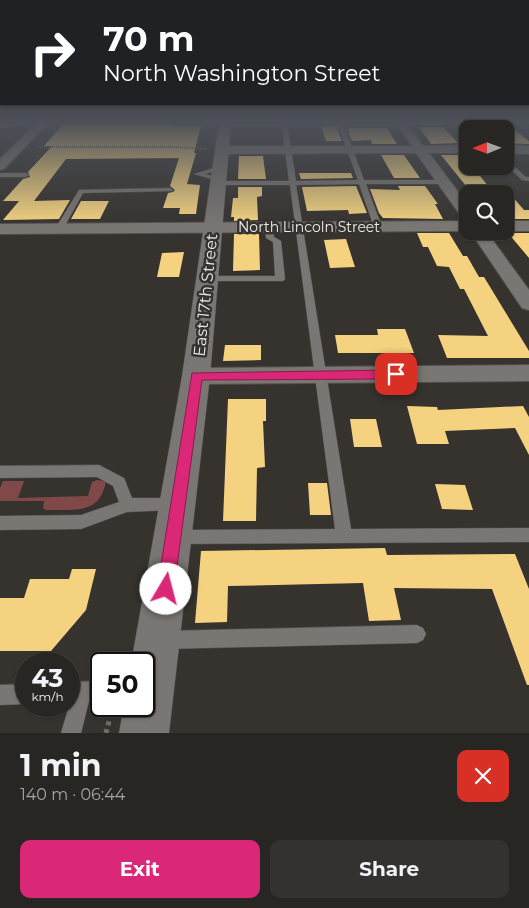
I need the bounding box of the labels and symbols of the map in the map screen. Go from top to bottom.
north arrow [459,120,514,175]
street label: North Lincoln Street [238,218,380,236]
street label: East 17th Street [190,232,221,357]
pin [375,353,417,395]
position arrow [139,562,191,614]
speed limit sign: 50 [90,652,155,717]

